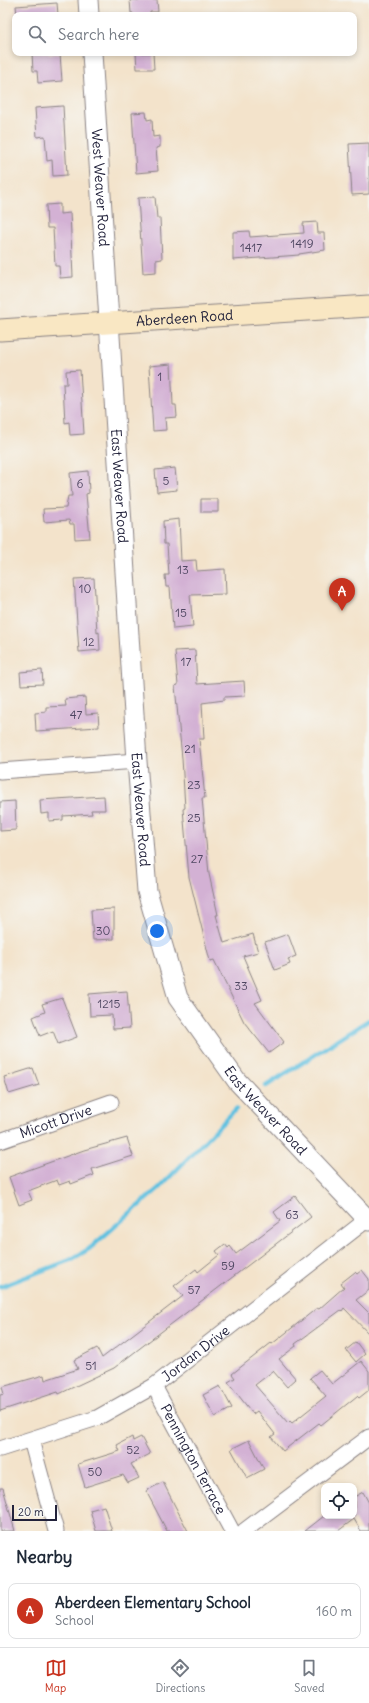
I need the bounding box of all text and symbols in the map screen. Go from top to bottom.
search box [12,12,357,56]
icon: search [26,23,48,45]
text: Search here [58,25,139,44]
street label: West Weaver Road [88,128,113,247]
house number: 1419 [290,236,314,251]
house number: 1417 [240,240,262,255]
street label: Aberdeen Road [135,306,234,330]
house number: 1 [158,369,162,384]
street label: East Weaver Road [107,428,132,544]
house number: 5 [163,473,170,488]
house number: 6 [77,476,84,491]
house number: 13 [177,562,189,577]
pin: A [329,578,355,611]
house number: 10 [79,581,91,596]
house number: 15 [175,605,187,620]
house number: 12 [83,634,95,649]
house number: 17 [181,654,191,669]
house number: 47 [70,707,82,722]
house number: 21 [184,741,196,756]
street label: East Weaver Road [127,752,154,867]
house number: 23 [187,777,201,792]
house number: 25 [187,810,201,825]
house number: 27 [191,851,203,866]
your location [147,921,167,941]
house number: 30 [96,923,110,938]
house number: 33 [234,978,248,993]
house number: 1215 [97,996,121,1011]
street label: East Weaver Road [220,1063,311,1159]
street label: Micott Drive [17,1100,94,1142]
house number: 63 [285,1207,299,1222]
house number: 59 [221,1258,235,1273]
house number: 57 [188,1282,201,1297]
street label: Jordan Drive [158,1321,233,1386]
house number: 51 [85,1358,97,1373]
street label: Pennington Terrace [156,1401,230,1517]
house number: 52 [126,1442,140,1457]
house number: 50 [88,1464,103,1479]
map controls [321,1483,357,1519]
button: locate [321,1483,357,1519]
scale bar [12,1503,57,1522]
text: 20 m [18,1505,44,1519]
text: Nearby [16,1546,72,1568]
text: Aberdeen Elementary School [55,1593,251,1612]
text: A [26,1603,34,1620]
text: 160 m [316,1603,352,1620]
text: School [55,1612,94,1629]
tab: Map [45,1657,67,1695]
tab: Directions [156,1657,205,1695]
tab: Saved [294,1657,324,1695]

